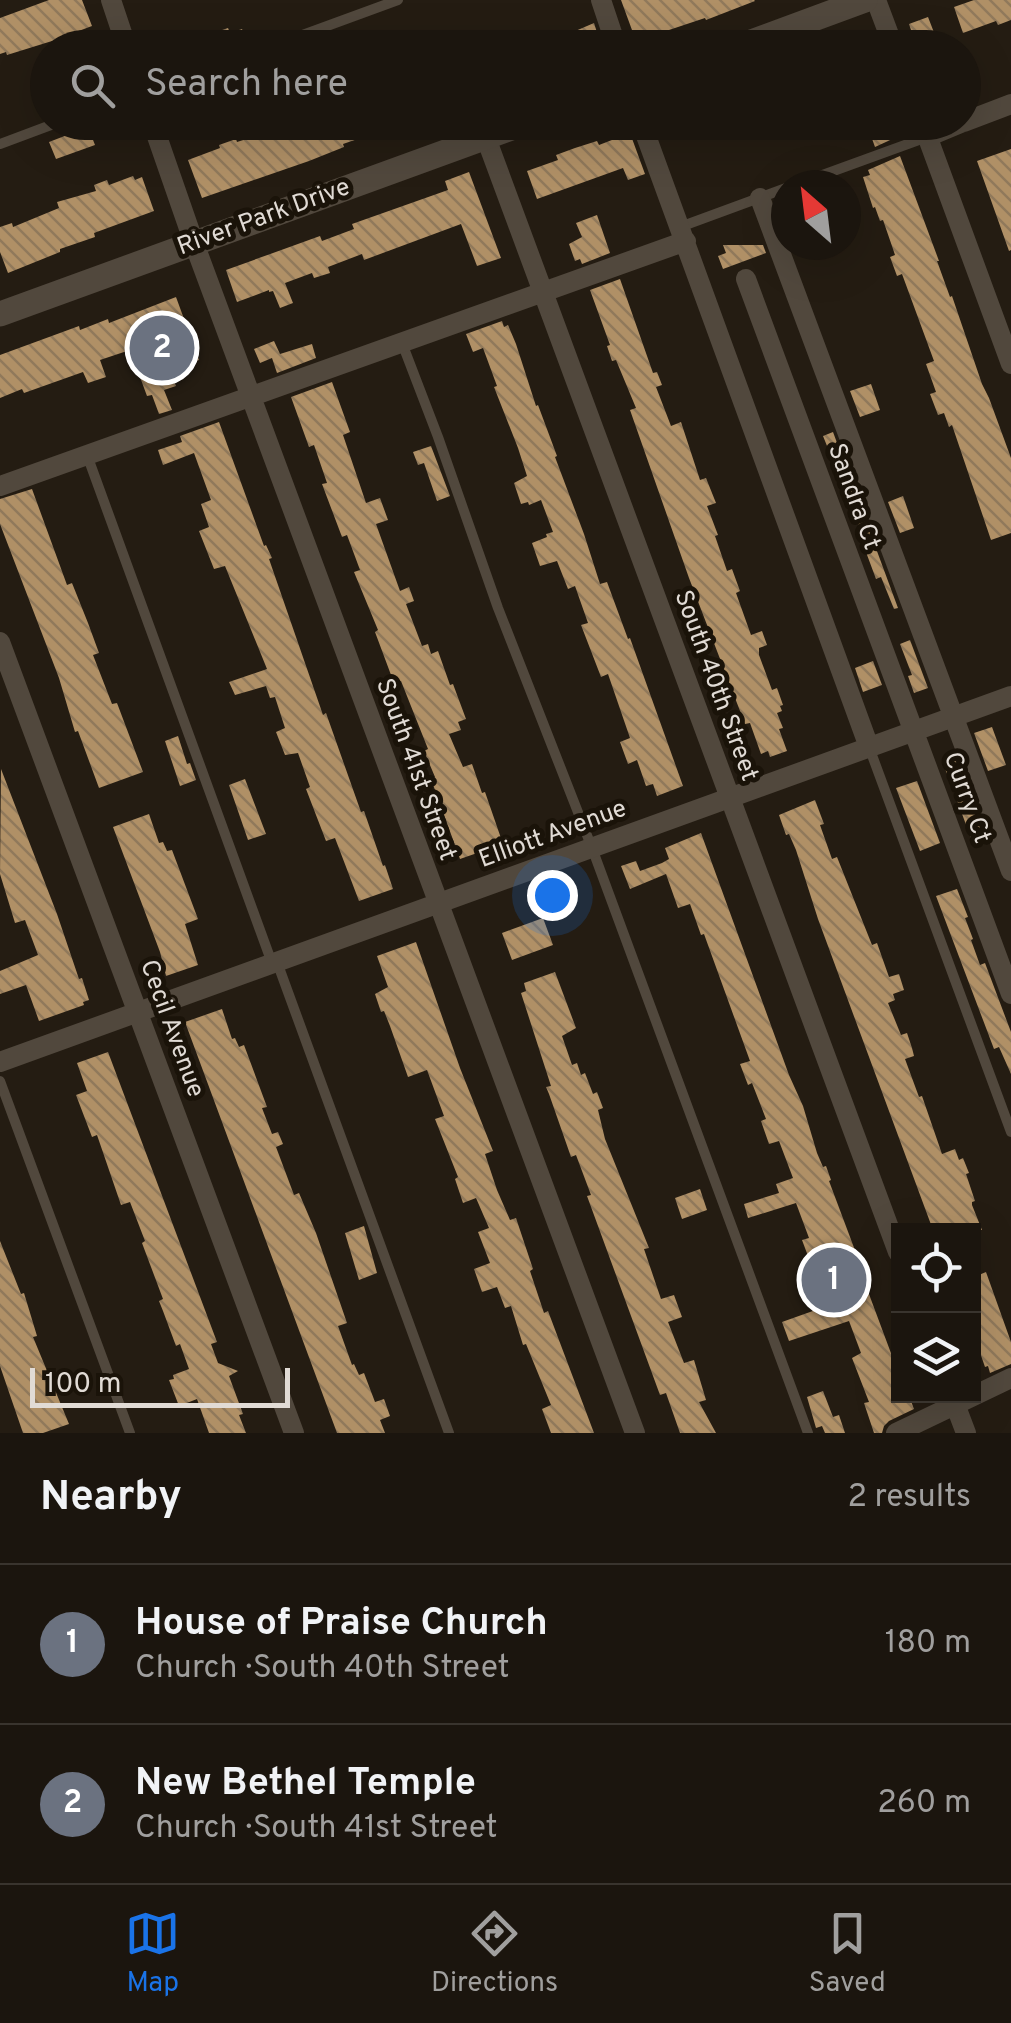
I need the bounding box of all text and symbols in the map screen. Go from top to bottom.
search box [30,30,981,140]
icon: search [65,58,120,113]
text: Search here [145,61,348,110]
north arrow [771,170,861,260]
street label: River Park Drive [173,172,355,264]
pin: 2 [130,310,194,386]
street label: Sandra Ct [819,439,887,555]
street label: South 40th Street [666,586,764,786]
street label: South 41st Street [367,675,463,865]
street label: Curry Ct [935,748,997,848]
street label: Elliott Avenue [475,793,631,877]
your location [527,870,578,921]
street label: Cecil Avenue [131,956,211,1102]
map controls [891,1223,981,1403]
button: locate [891,1223,981,1313]
pin: 1 [802,1242,866,1318]
button: layers [891,1313,981,1403]
scale bar [30,1363,290,1408]
text: 100 m [45,1367,121,1403]
text: Nearby [40,1472,182,1525]
text: 2 results [847,1478,971,1518]
text: House of Praise Church [135,1600,548,1649]
text: 1 [66,1624,79,1664]
text: 180 m [885,1624,971,1664]
text: Church · South 40th Street [135,1649,510,1689]
text: New Bethel Temple [135,1760,476,1809]
text: 2 [63,1784,82,1824]
text: 260 m [877,1784,971,1824]
text: Church · South 41st Street [135,1809,498,1849]
tab: Map [125,1906,180,2002]
tab: Directions [431,1906,558,2002]
tab: Saved [809,1906,886,2002]

